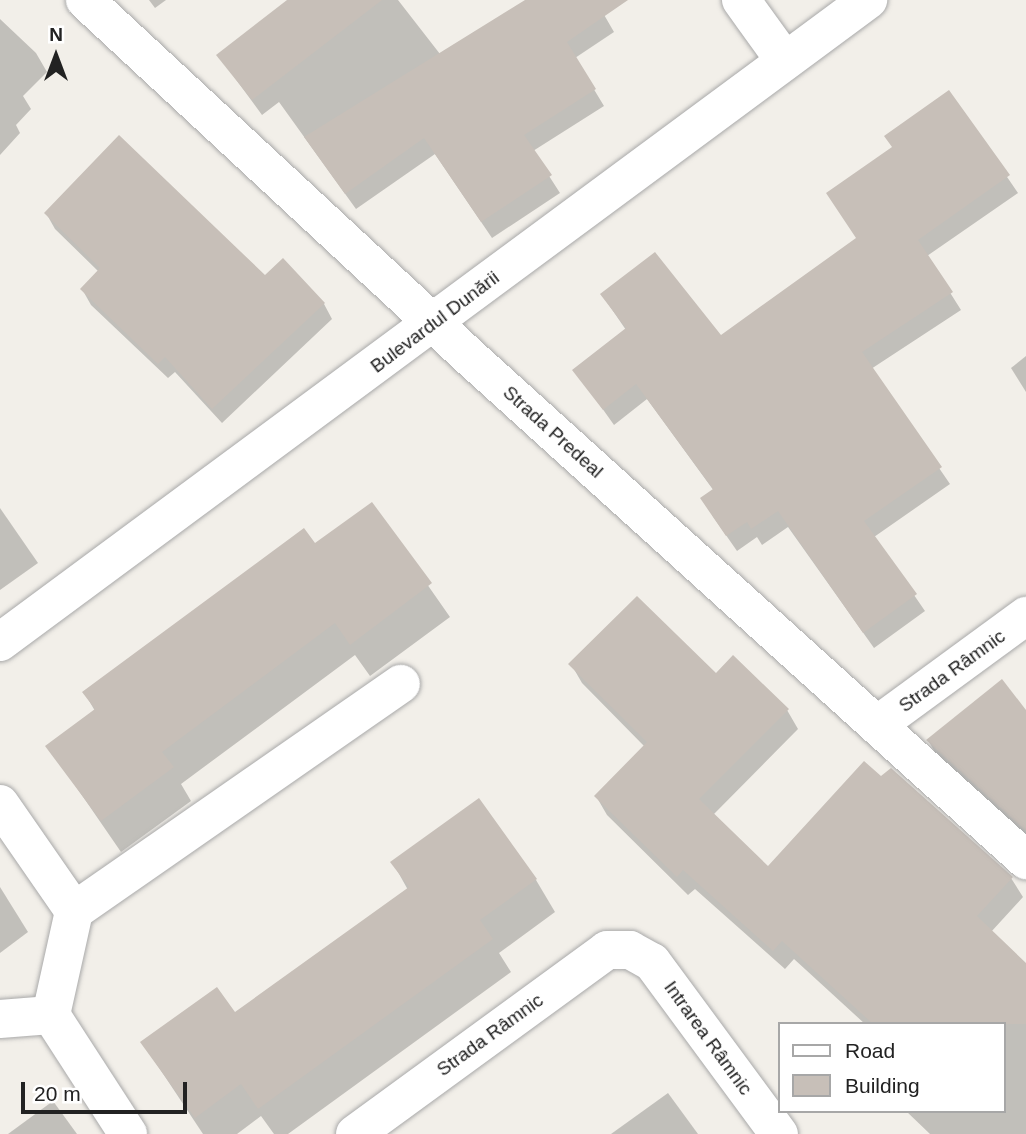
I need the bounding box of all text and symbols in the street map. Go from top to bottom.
north arrow [21,21,91,91]
text: N [49,24,63,45]
street label: Bulevardul Dunării [366,266,504,378]
street label: Strada Predeal [498,381,608,483]
street label: Strada Râmnic [894,625,1010,717]
street label: Intrarea Râmnic [659,977,757,1099]
street label: Strada Râmnic [432,989,548,1081]
legend [778,1022,1005,1113]
text: Road [845,1039,895,1062]
scale bar [24,1068,191,1112]
text: Building [845,1074,920,1097]
text: 20 m [34,1082,81,1105]

